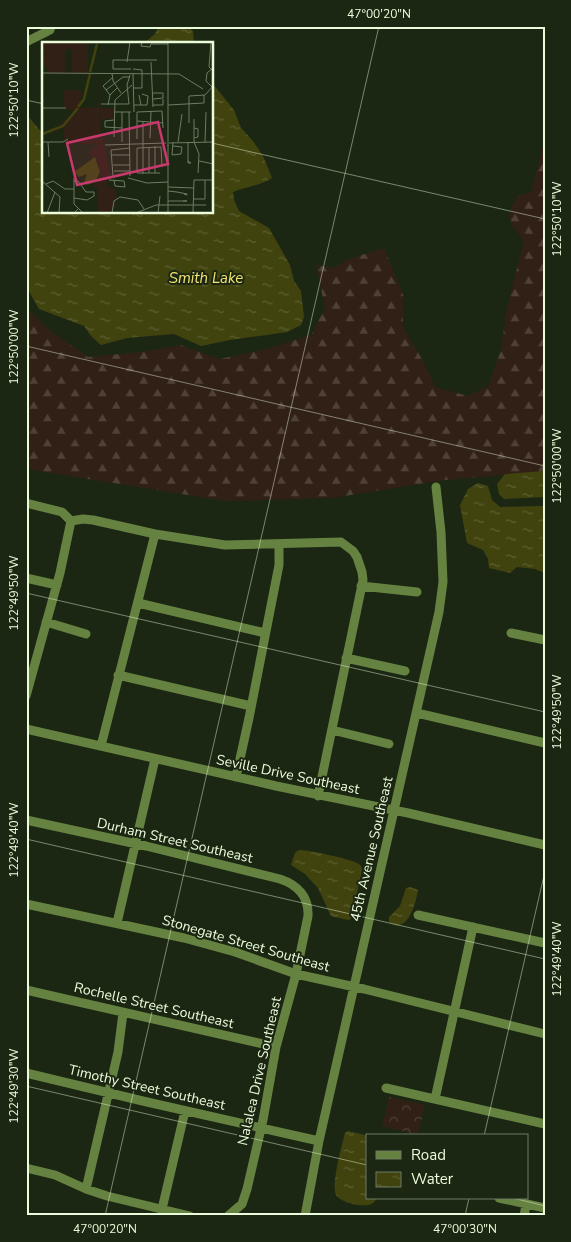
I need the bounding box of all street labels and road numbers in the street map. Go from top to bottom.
street label: Seville Drive Southeast [215,750,361,799]
street label: 45th Avenue Southeast [346,775,397,923]
street label: Durham Street Southeast [95,813,255,868]
street label: Stonegate Street Southeast [160,910,332,977]
street label: Rochelle Street Southeast [72,978,236,1033]
street label: Nalalea Drive Southeast [233,995,286,1147]
street label: Timothy Street Southeast [67,1060,227,1115]

